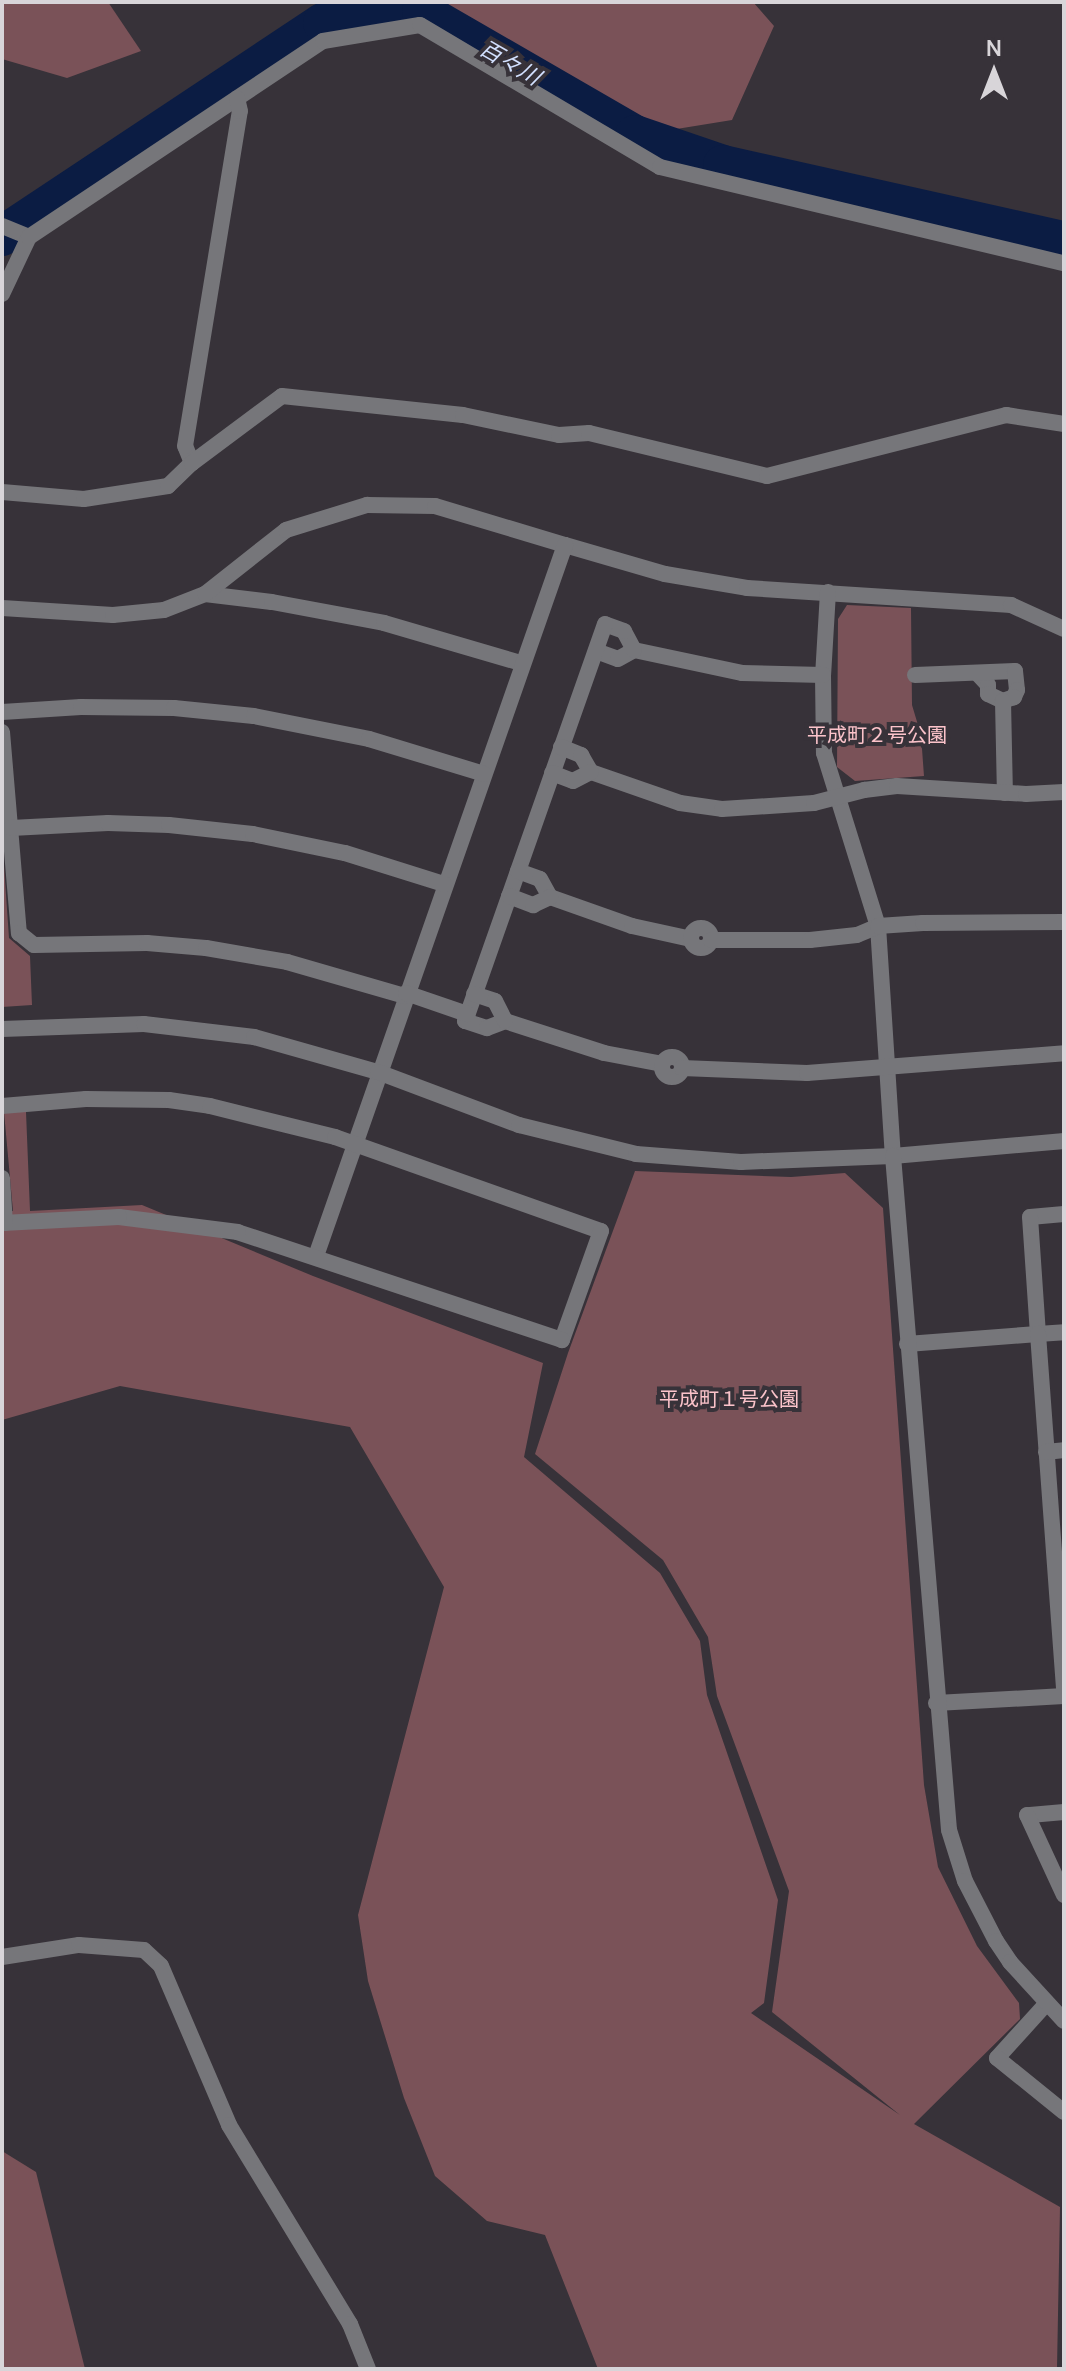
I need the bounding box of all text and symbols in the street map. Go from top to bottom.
north arrow [954,32,1034,112]
text: N [986,33,1002,63]
water label: 百々川 [475,35,545,91]
park label: 平成町２号公園 [807,722,947,746]
park label: 平成町１号公園 [659,1386,799,1410]

